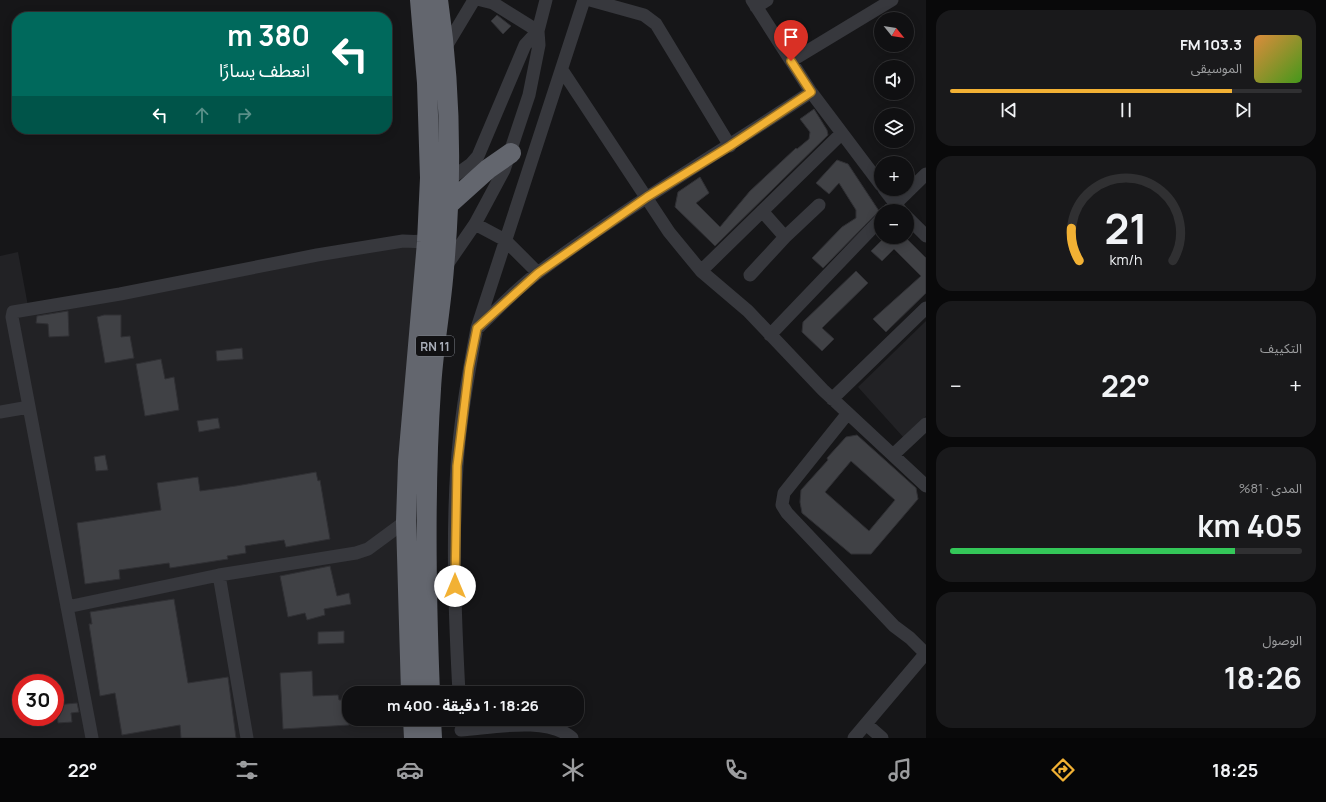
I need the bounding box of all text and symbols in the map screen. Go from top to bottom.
north arrow [874,12,914,52]
map controls [874,12,914,244]
text: 380 m [227,16,310,54]
pin [774,20,808,61]
icon: arrive [780,26,802,48]
icon: left [324,28,376,80]
text: 103.3 FM [1180,34,1242,55]
text: انعطف يسارًا [219,58,310,82]
text: الموسيقى [1191,59,1242,77]
button: sound [874,60,914,100]
icon: previous [998,99,1020,121]
icon: pause [1115,99,1137,121]
icon: next [1232,99,1254,121]
icon: left [149,104,171,126]
icon: ahead [191,104,213,126]
icon: right [233,104,255,126]
button: layers [874,108,914,148]
button: + [874,156,914,196]
text: 21 [1105,200,1148,256]
button: − [874,204,914,244]
text: km/h [1109,250,1143,269]
road number: RN 11 [416,336,454,356]
text: التكييف [1260,339,1302,357]
text: 22° [1101,365,1150,406]
text: − [950,371,962,401]
text: + [1289,371,1302,401]
text: المدى · 81% [1239,479,1302,497]
text: 405 km [1197,505,1302,546]
position arrow [434,565,476,607]
text: الوصول [1262,631,1302,649]
text: 18:26 [1224,657,1302,698]
speed limit sign: 30 [12,674,64,726]
text: 18:26 · 1 دقيقة · 400 m [387,695,539,716]
icon: filters [233,756,261,784]
icon: car [396,756,424,784]
icon: climate [559,756,587,784]
icon: phone [722,756,750,784]
icon: music [886,756,914,784]
icon: directions [1049,756,1077,784]
text: 22° [68,758,97,782]
text: 18:25 [1212,758,1258,782]

